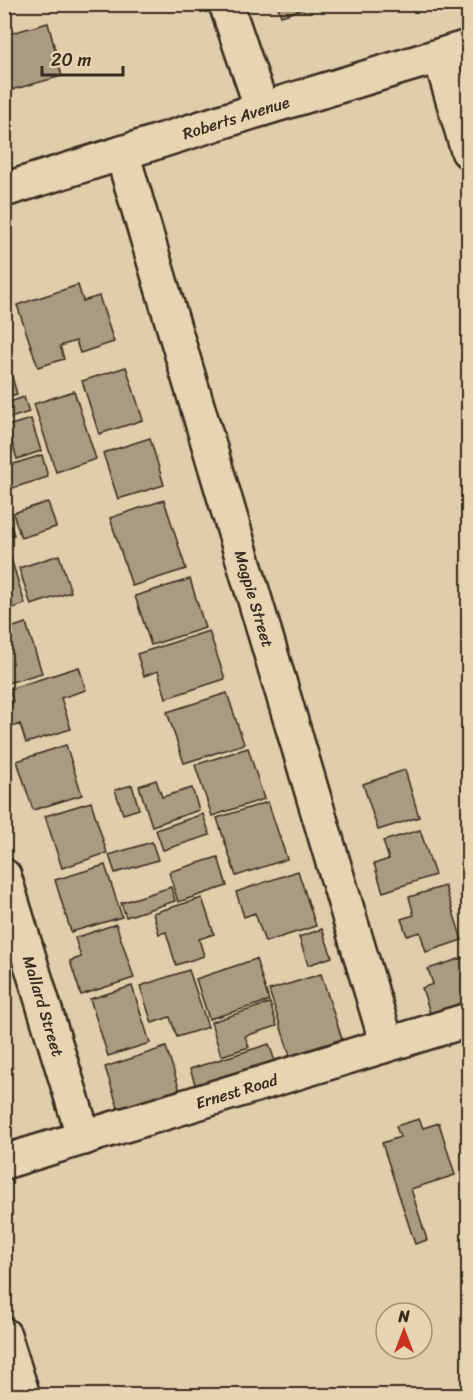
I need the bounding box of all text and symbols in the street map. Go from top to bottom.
scale bar [42,39,123,77]
text: 20 m [51,44,91,76]
street label: Roberts Avenue [179,87,293,148]
street label: Magpie Street [226,547,282,651]
street label: Mallard Street [14,952,72,1060]
street label: Ernest Road [192,1065,283,1118]
north arrow [374,1301,434,1361]
text: N [397,1302,410,1331]

